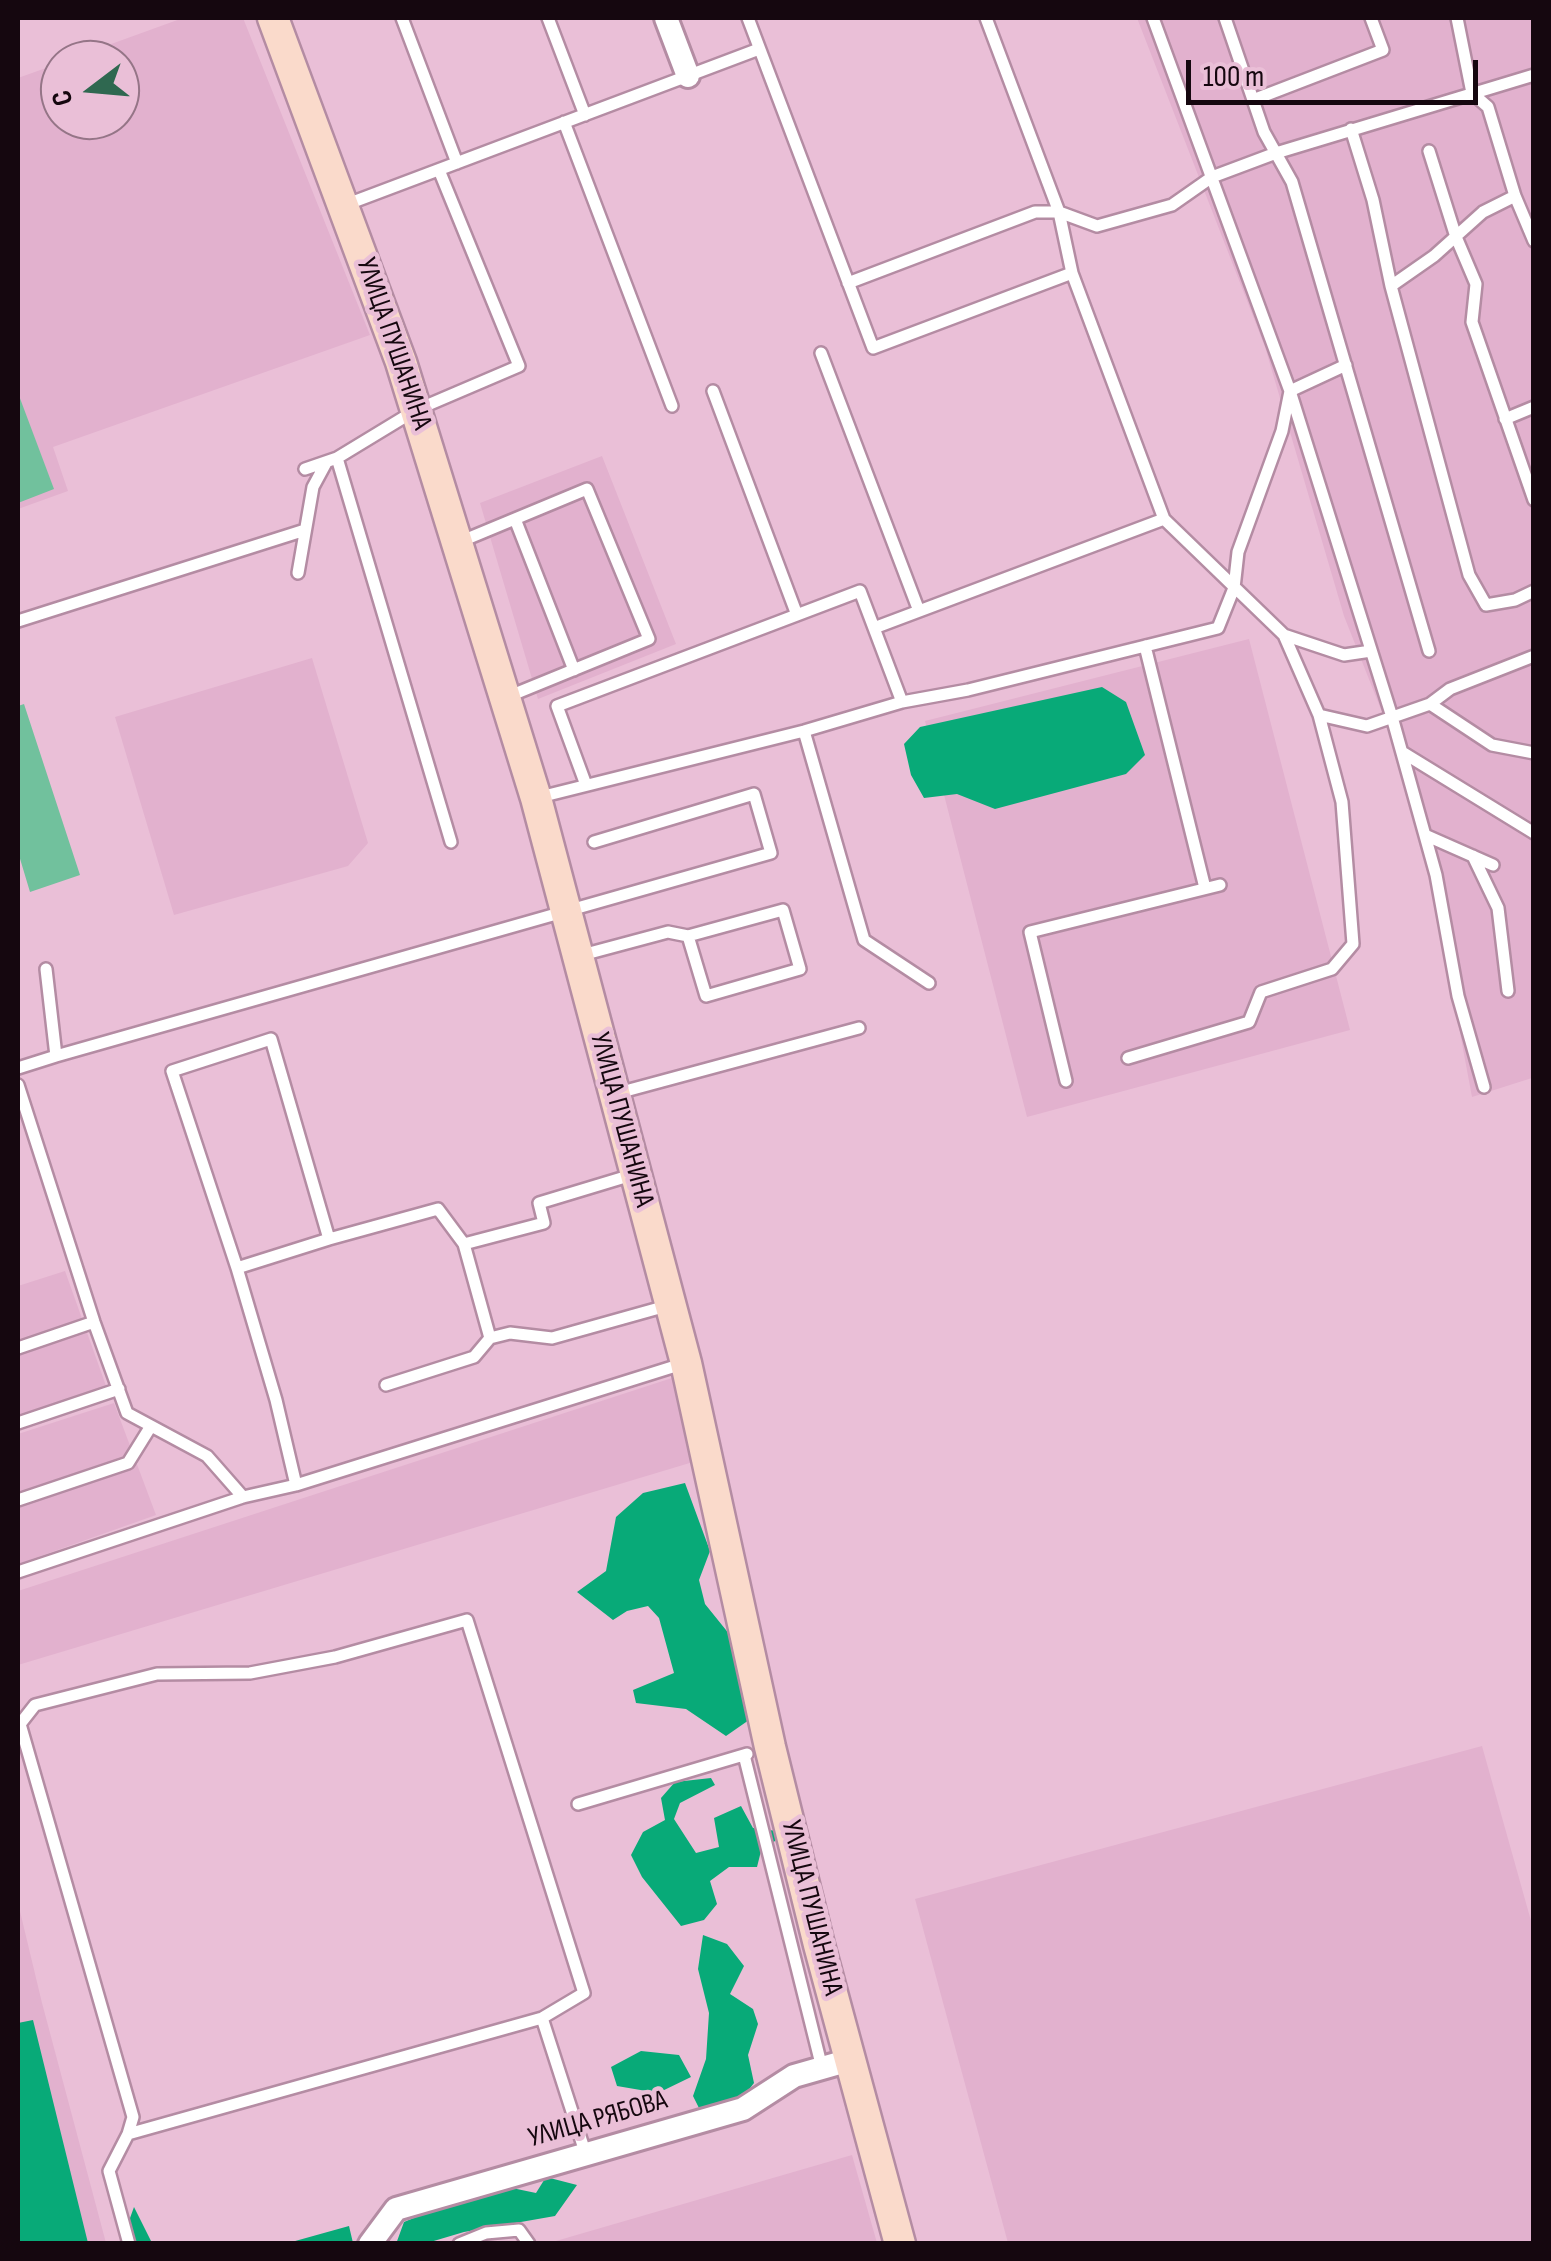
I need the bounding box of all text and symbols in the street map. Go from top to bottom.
north arrow [40,40,140,140]
scale bar [1191,40,1484,102]
text: 100 m [1203,59,1264,95]
text: С [45,86,80,109]
street label: УЛИЦА ПУШАНИНА [348,254,438,434]
street label: УЛИЦА ПУШАНИНА [582,1029,660,1211]
street label: УЛИЦА ПУШАНИНА [773,1817,849,1999]
street label: УЛИЦА РЯБОВА [525,2084,671,2156]

